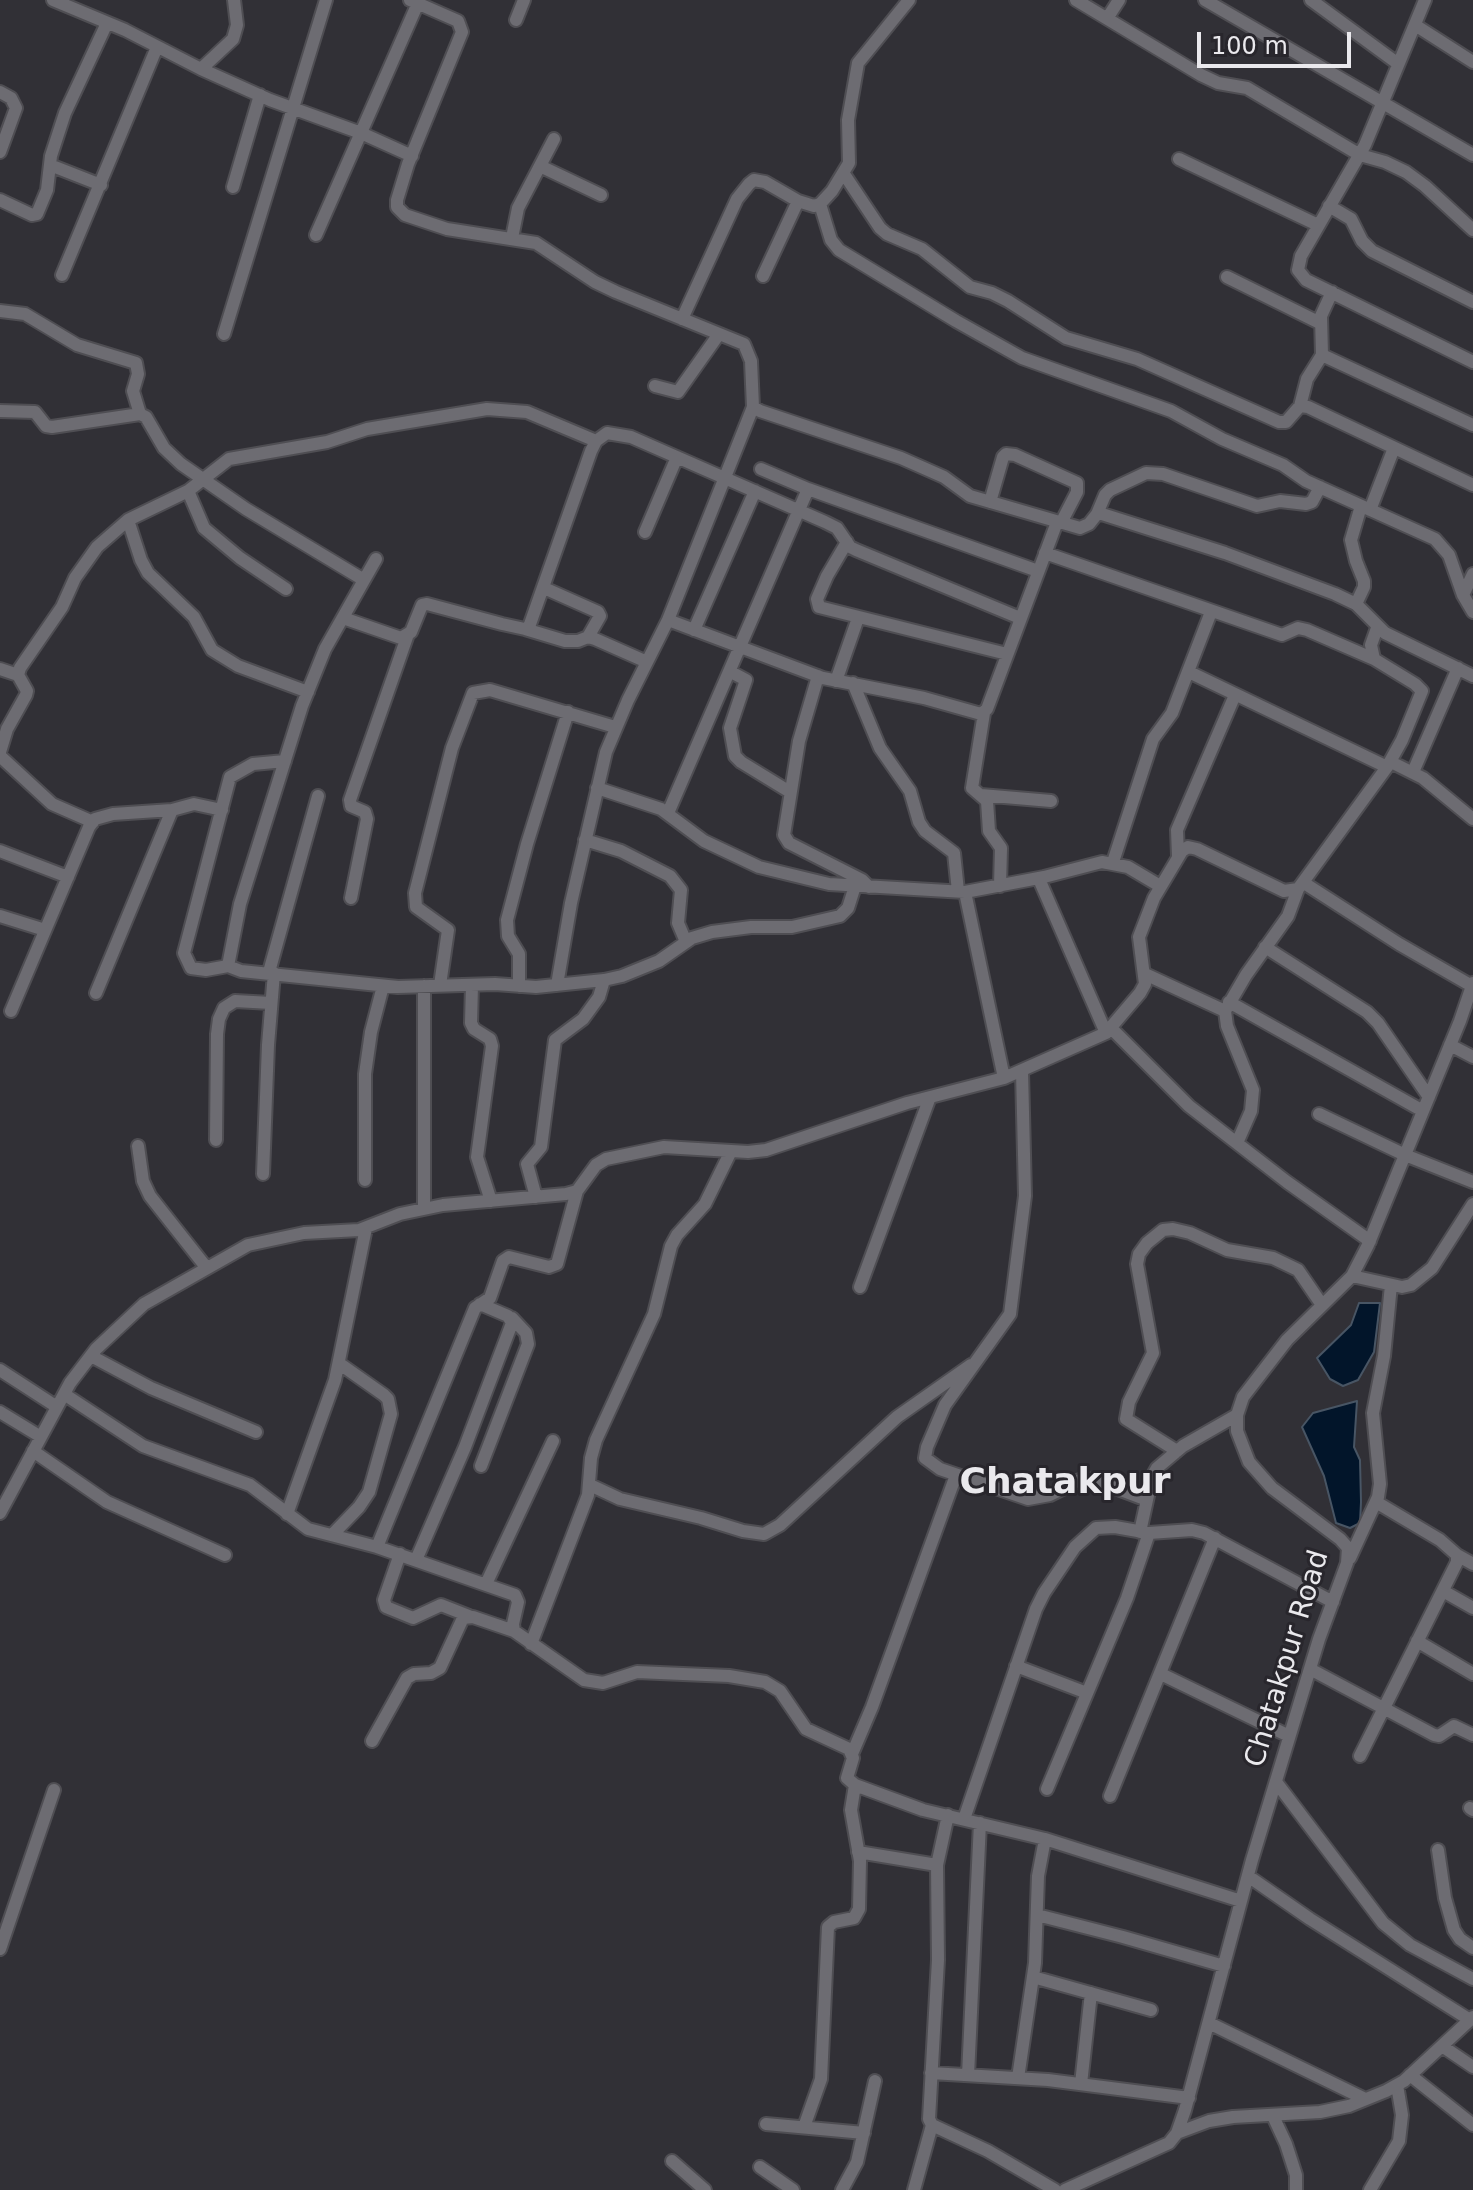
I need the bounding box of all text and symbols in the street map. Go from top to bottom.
scale bar [1201,16,1355,66]
text: 100 m [1211,32,1288,60]
district label: Chatakpur [960,1462,1170,1506]
street label: Chatakpur Road [1239,1547,1337,1771]

